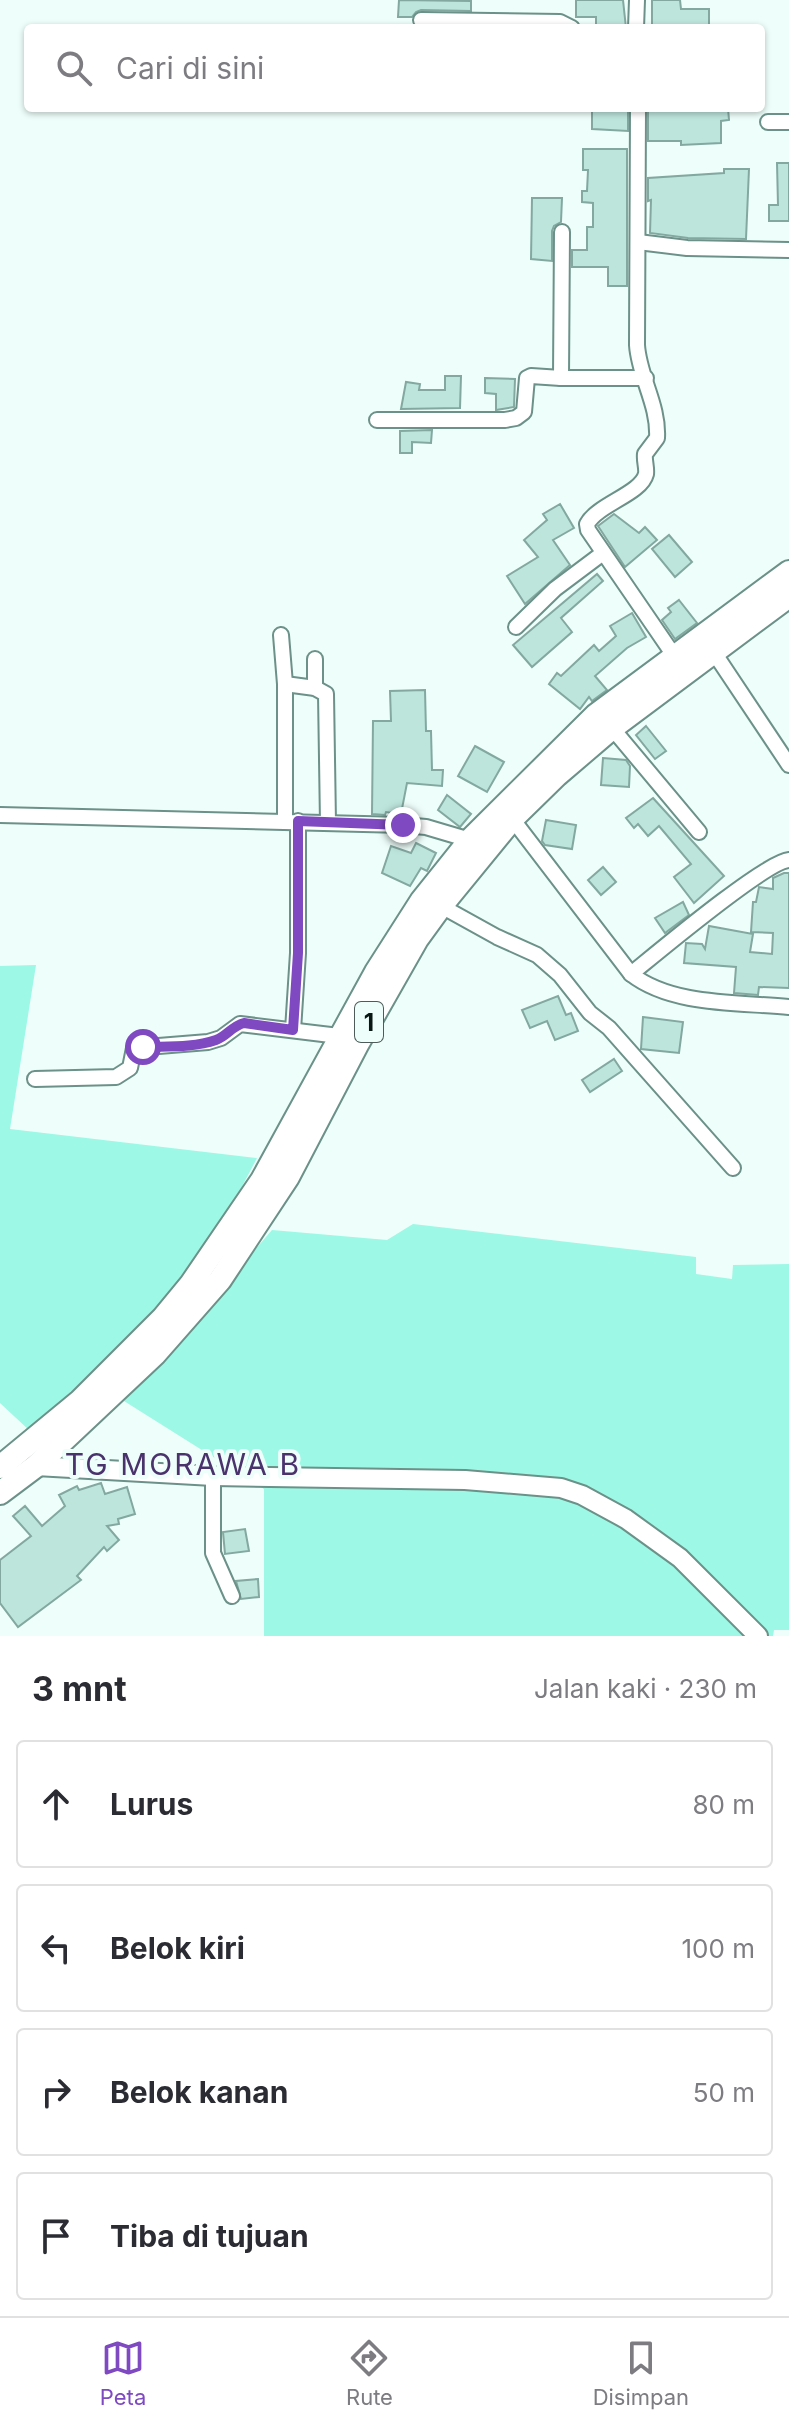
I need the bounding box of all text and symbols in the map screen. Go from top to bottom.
search box [24,24,765,112]
icon: search [52,46,96,90]
text: Cari di sini [116,50,264,86]
route end [385,807,421,843]
road number: 1 [355,1002,383,1042]
route start [125,1029,161,1065]
district label: TG MORAWA B [65,1446,301,1482]
text: 3 mnt [32,1668,127,1709]
text: Jalan kaki · 230 m [534,1673,757,1704]
icon: ahead [34,1782,78,1826]
text: Lurus [110,1786,193,1822]
text: 80 m [692,1789,755,1820]
icon: left [34,1926,78,1970]
text: Belok kiri [110,1930,245,1966]
text: 100 m [682,1933,755,1964]
icon: right [34,2070,78,2114]
text: Belok kanan [110,2074,288,2110]
text: 50 m [693,2077,755,2108]
icon: arrive [34,2214,78,2258]
text: Tiba di tujuan [110,2218,309,2254]
tab: Peta [100,2336,146,2410]
tab: Rute [346,2336,393,2410]
tab: Disimpan [593,2336,689,2410]

